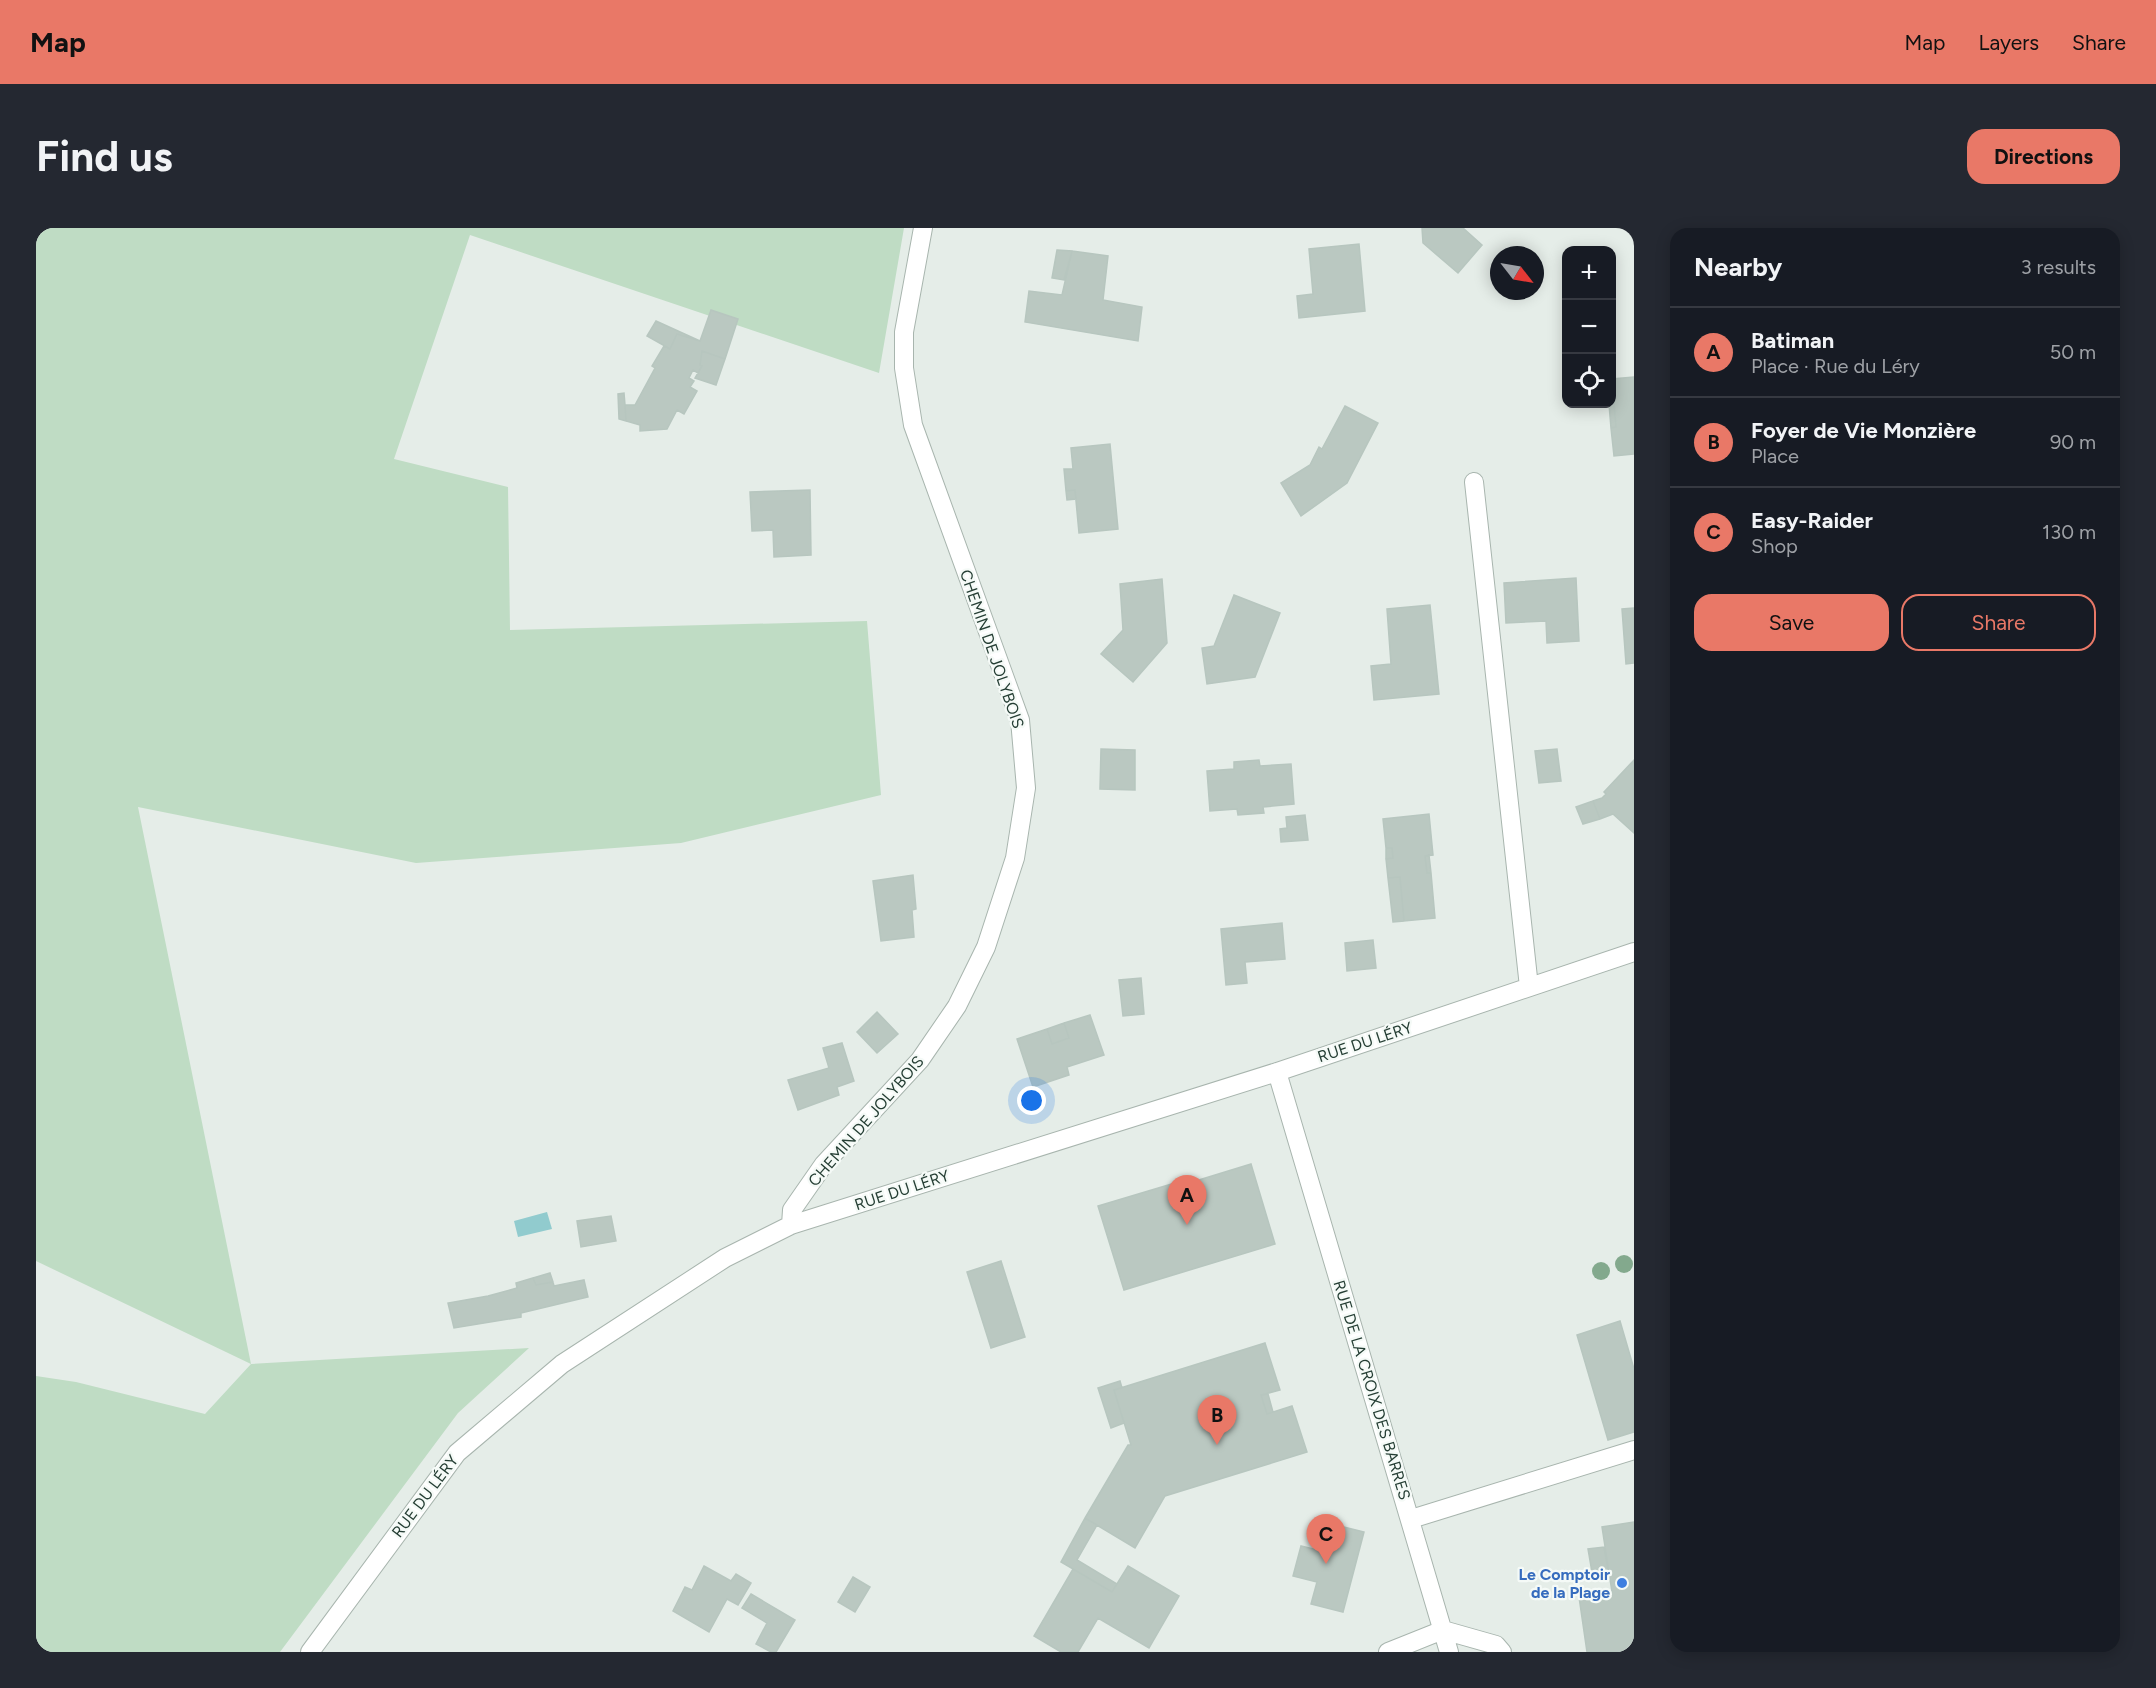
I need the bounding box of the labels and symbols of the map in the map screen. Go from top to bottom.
north arrow [1490,246,1544,300]
street label: CHEMIN DE JOLYBOIS [956,567,1028,731]
street label: RUE DU LÉRY [1315,1018,1415,1066]
street label: CHEMIN DE JOLYBOIS [804,1052,928,1190]
your location [1017,1086,1046,1115]
street label: RUE DU LÉRY [852,1166,952,1214]
pin: A [1168,1176,1206,1225]
street label: RUE DE LA CROIX DES BARRES [1330,1278,1415,1502]
pin: B [1198,1396,1236,1445]
street label: RUE DU LÉRY [388,1451,462,1541]
pin: C [1306,1514,1346,1564]
place label: Le Comptoir de la Plage [1518,1565,1610,1602]
marker: Le Comptoir de la Plage [1615,1576,1629,1590]

